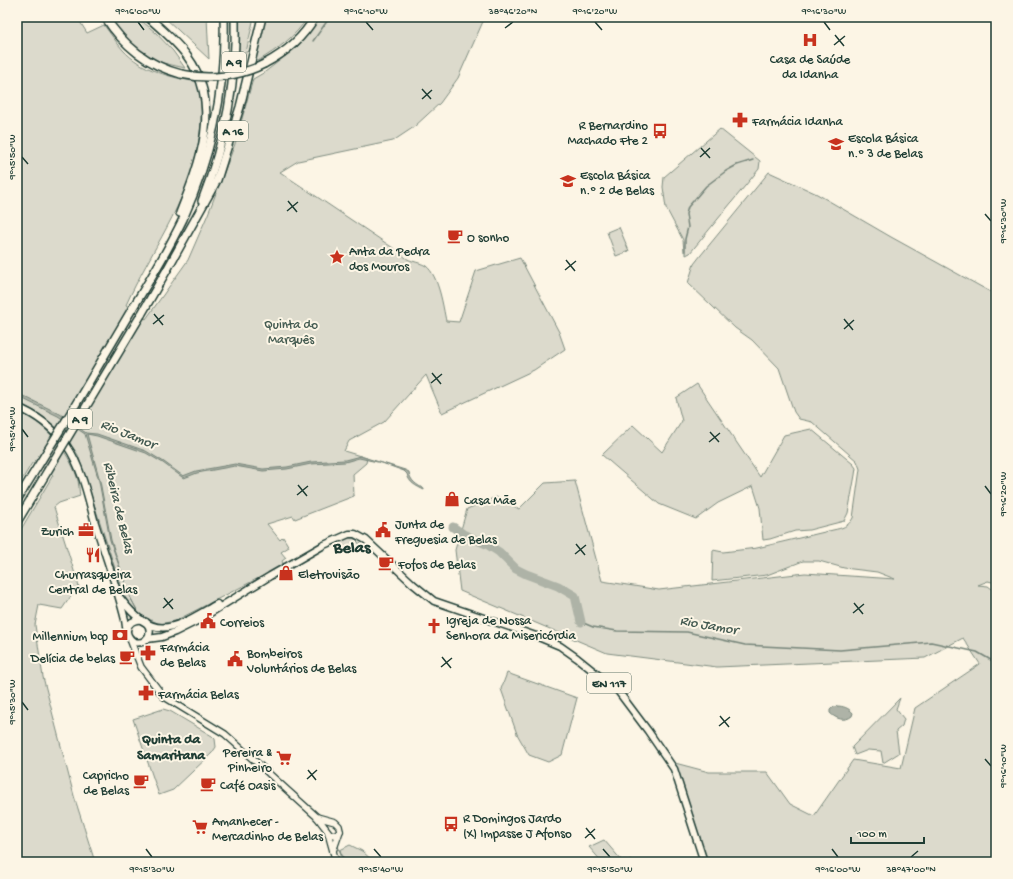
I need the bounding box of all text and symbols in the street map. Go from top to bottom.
text: 9°16'00"W [114,6,161,18]
text: 9°16'10"W [343,6,388,18]
text: 38°46'20"N [488,6,538,18]
text: 9°16'20"W [572,6,618,18]
text: 9°16'30"W [801,6,847,18]
hospital icon: Casa de Saúde da Idanha [801,31,819,49]
road number: A 9 [222,52,246,72]
place label: Casa de Saúde da Idanha [770,53,850,83]
pharmacy icon: Farmácia Idanha [731,111,749,129]
place label: Farmácia Idanha [751,115,844,130]
place label: R Bernardino Machado Fte 2 [568,119,649,149]
road number: A 16 [218,121,248,141]
bus stop icon: R Bernardino Machado Fte 2 [651,122,669,140]
place label: Escola Básica n.º 3 de Belas [848,132,924,162]
text: 9°15'50"W [7,134,19,180]
school or university icon: Escola Básica n.º 3 de Belas [827,135,845,153]
place label: Escola Básica n.º 2 de Belas [580,169,655,199]
school or university icon: Escola Básica n.º 2 de Belas [559,172,577,190]
text: 9°16'30"W [998,198,1010,244]
cafe icon: O sonho [446,227,464,245]
place label: O sonho [467,231,510,246]
place label: Anta da Pedra dos Mouros [349,245,430,275]
place icon: Anta da Pedra dos Mouros [328,248,346,266]
park label: Quinta do Marquês [264,318,318,348]
text: 9°15'40"W [7,406,19,452]
road number: A 9 [68,409,92,429]
water label: Rio Jamor [98,417,161,455]
water label: Ribeira de Belas [98,460,138,557]
text: 9°16'20"W [998,471,1010,517]
shop icon: Casa Mãe [443,490,461,508]
place label: Casa Mãe [464,494,517,509]
place label: Junta de Freguesia de Belas [394,518,498,548]
office icon: Zurich [77,521,95,539]
public building icon: Junta de Freguesia de Belas [374,521,392,539]
place label: Zurich [41,525,74,540]
district label: Belas [333,539,371,559]
restaurant icon: Churrasqueira Central de Belas [84,546,102,564]
cafe icon: Fofos de Belas [377,554,395,572]
place label: Fofos de Belas [397,558,477,573]
shop icon: Eletrovisão [277,564,295,582]
place label: Churrasqueira Central de Belas [49,568,139,598]
place label: Eletrovisão [298,568,360,583]
public building icon: Correios [199,612,217,630]
water label: Rio Jamor [678,613,742,640]
place label: Igreja de Nossa Senhora da Misericórdia [446,614,576,644]
place label: Correios [220,616,265,631]
church icon: Igreja de Nossa Senhora da Misericórdia [425,617,443,635]
bank icon: Millennium bcp [111,626,129,644]
place label: Millennium bcp [32,630,109,645]
place label: Farmácia de Belas [159,641,210,671]
pharmacy icon: Farmácia de Belas [139,644,157,662]
place label: Bombeiros Voluntários de Belas [246,647,358,677]
cafe icon: Delícia de belas [118,648,136,666]
public building icon: Bombeiros Voluntários de Belas [226,650,244,668]
place label: Delícia de belas [30,652,116,667]
road number: EN 117 [587,673,631,693]
text: 9°15'30"W [7,679,19,725]
pharmacy icon: Farmácia Belas [137,684,155,702]
place label: Farmácia Belas [157,688,240,703]
district label: Quinta da Samaritana [137,732,206,765]
text: 9°16'10"W [998,744,1010,789]
place label: Pereira & Pinheiro [222,746,272,776]
supermarket icon: Pereira & Pinheiro [275,749,293,767]
place label: Capricho de Belas [83,769,130,799]
cafe icon: Capricho de Belas [132,772,150,790]
cafe icon: Café Oasis [199,775,217,793]
place label: Café Oasis [220,779,277,794]
place label: R Domingos Jardo (X) Impasse J Afonso [463,812,572,842]
place label: Amanhecer - Mercadinho de Belas [212,815,324,845]
bus stop icon: R Domingos Jardo (X) Impasse J Afonso [442,815,460,833]
supermarket icon: Amanhecer - Mercadinho de Belas [191,818,209,836]
scale bar [851,819,924,845]
text: 100 m [856,828,887,842]
text: 9°15'30"W [129,864,175,876]
text: 9°15'40"W [358,864,404,876]
text: 9°15'50"W [587,864,633,876]
text: 9°16'00"W [814,864,861,876]
text: 38°47'00"N [885,864,936,876]

